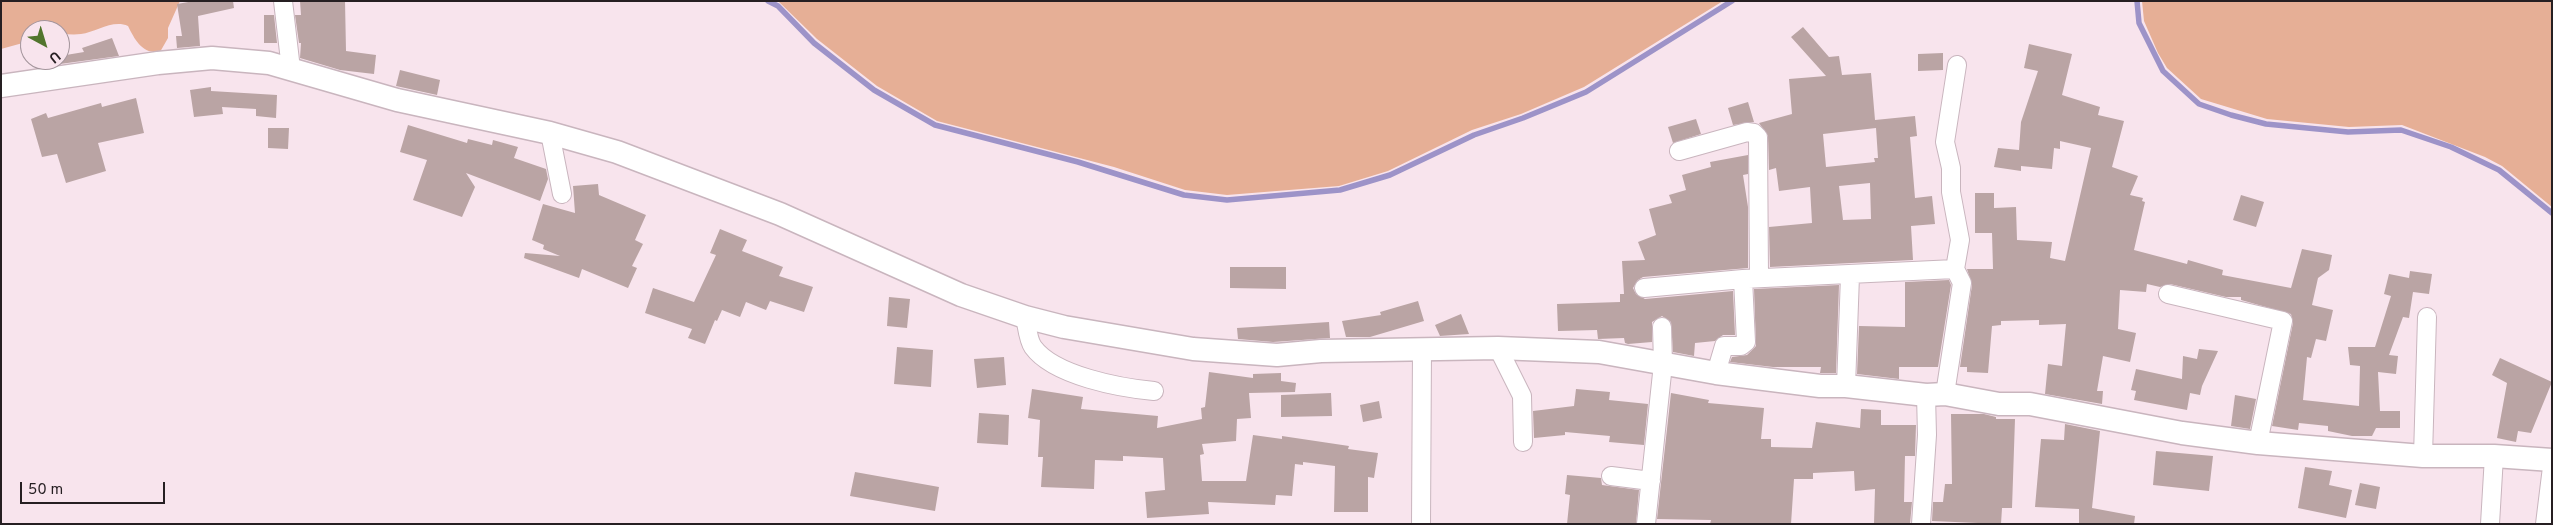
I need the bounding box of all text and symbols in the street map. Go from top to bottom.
north arrow [20,20,70,70]
text: U [45,47,63,66]
scale bar [22,472,168,504]
text: 50 m [28,481,63,500]

